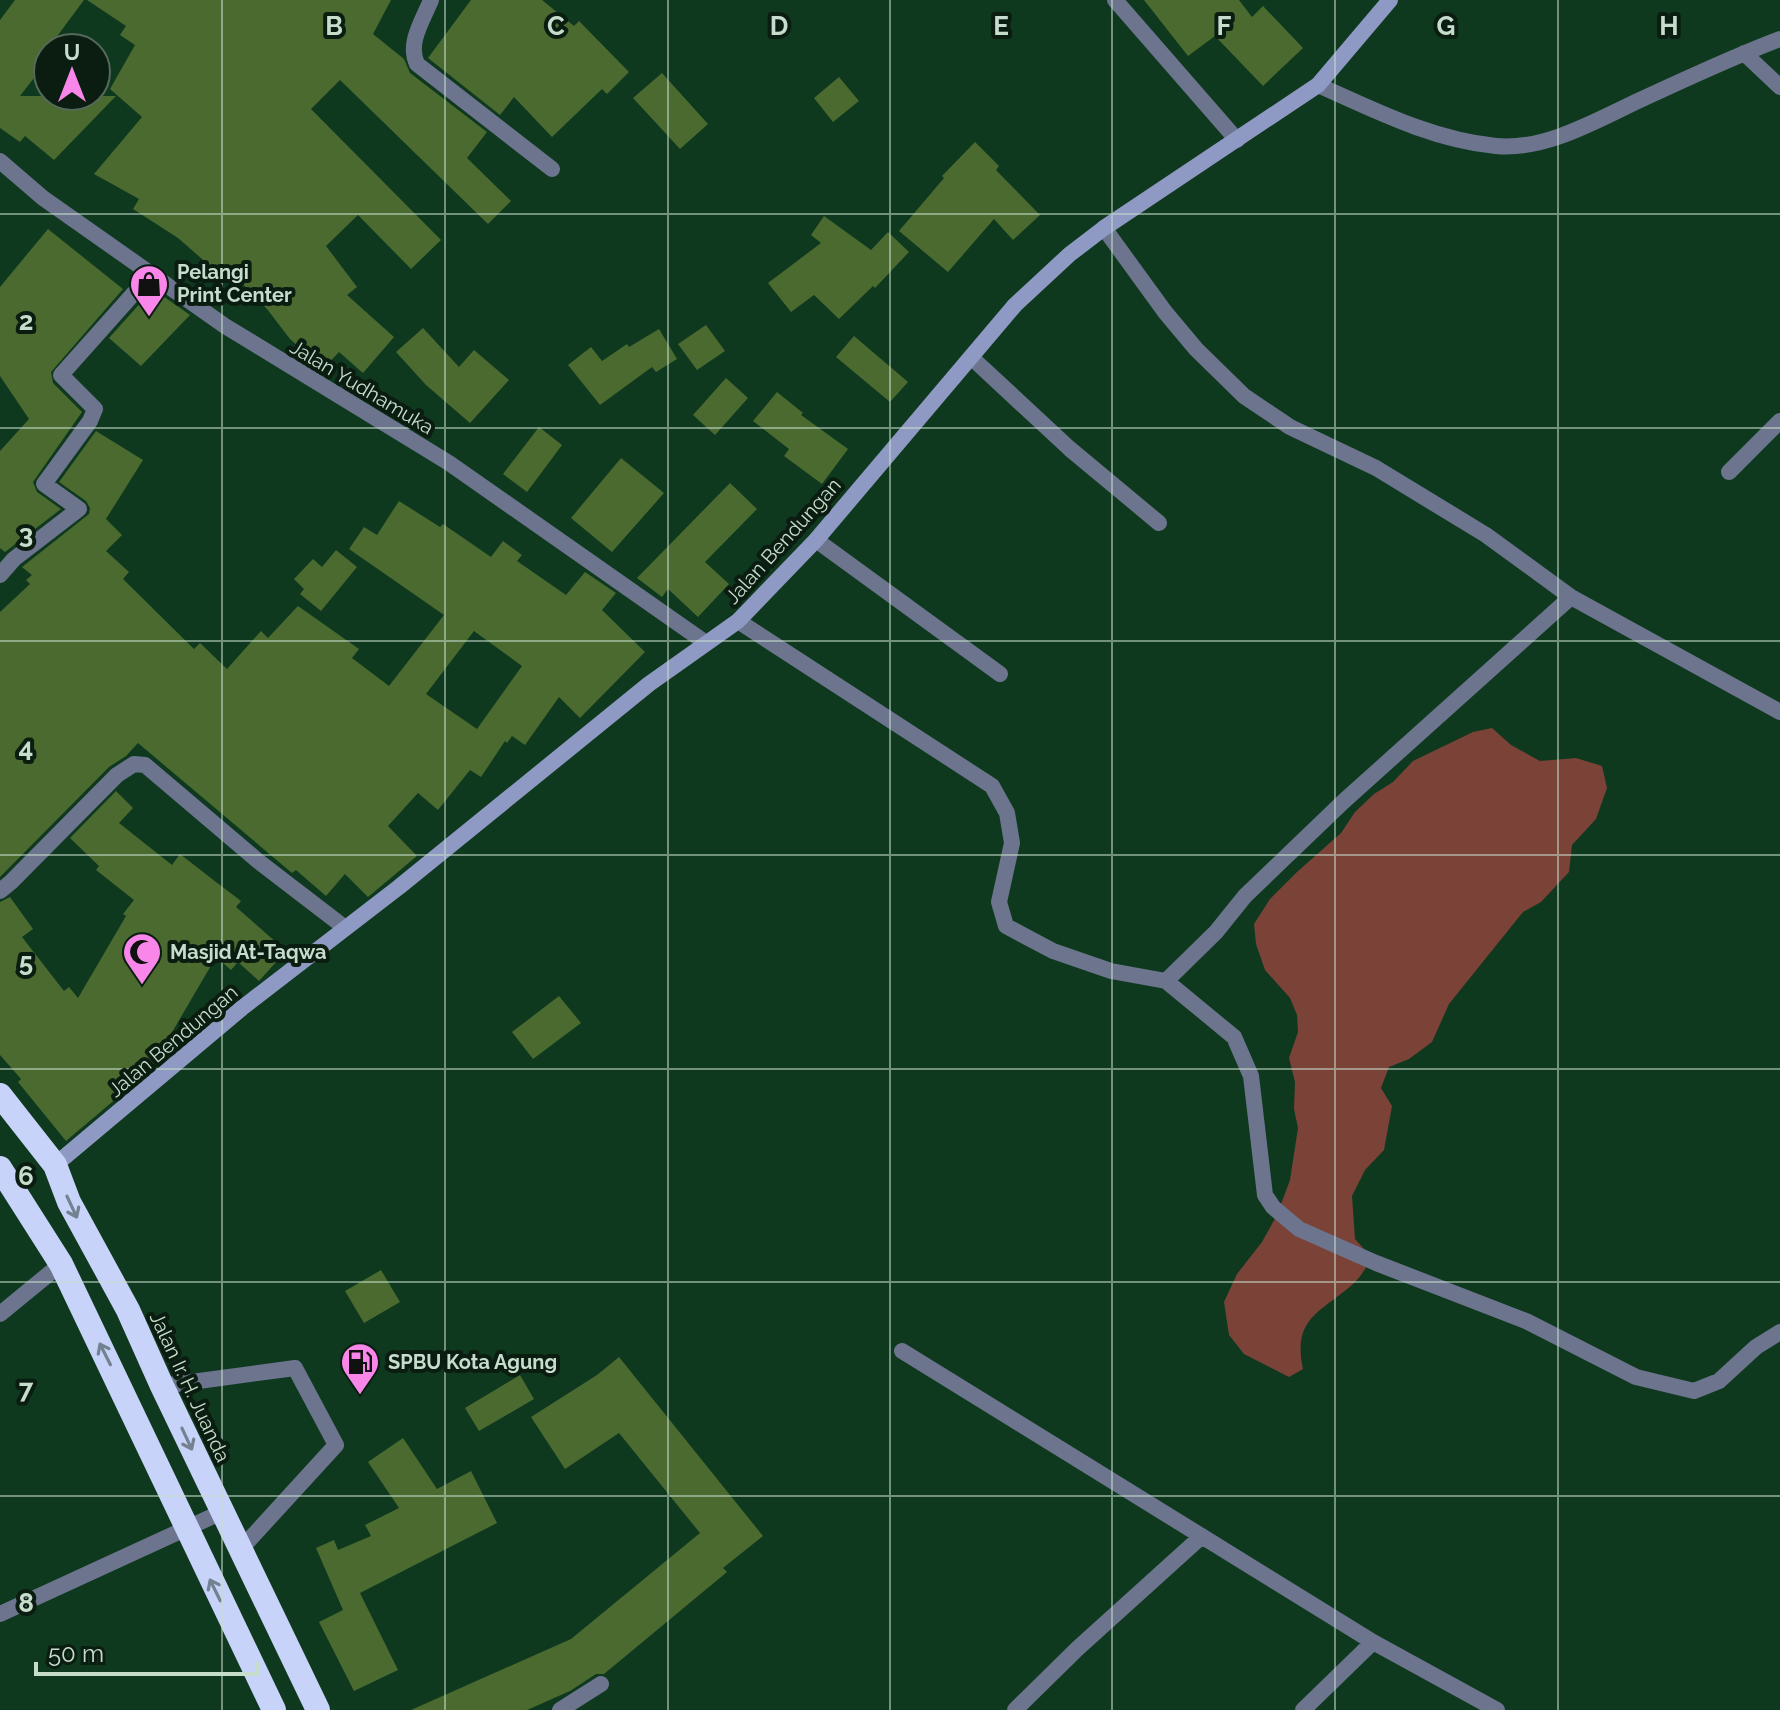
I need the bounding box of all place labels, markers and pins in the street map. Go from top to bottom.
place label: Pelangi Print Center [177,260,292,307]
shop icon: Pelangi Print Center [128,263,170,318]
mosque icon: Masjid At-Taqwa [121,931,163,986]
place label: Masjid At-Taqwa [170,940,327,964]
fuel station icon: SPBU Kota Agung [339,1341,381,1396]
place label: SPBU Kota Agung [388,1350,557,1374]

